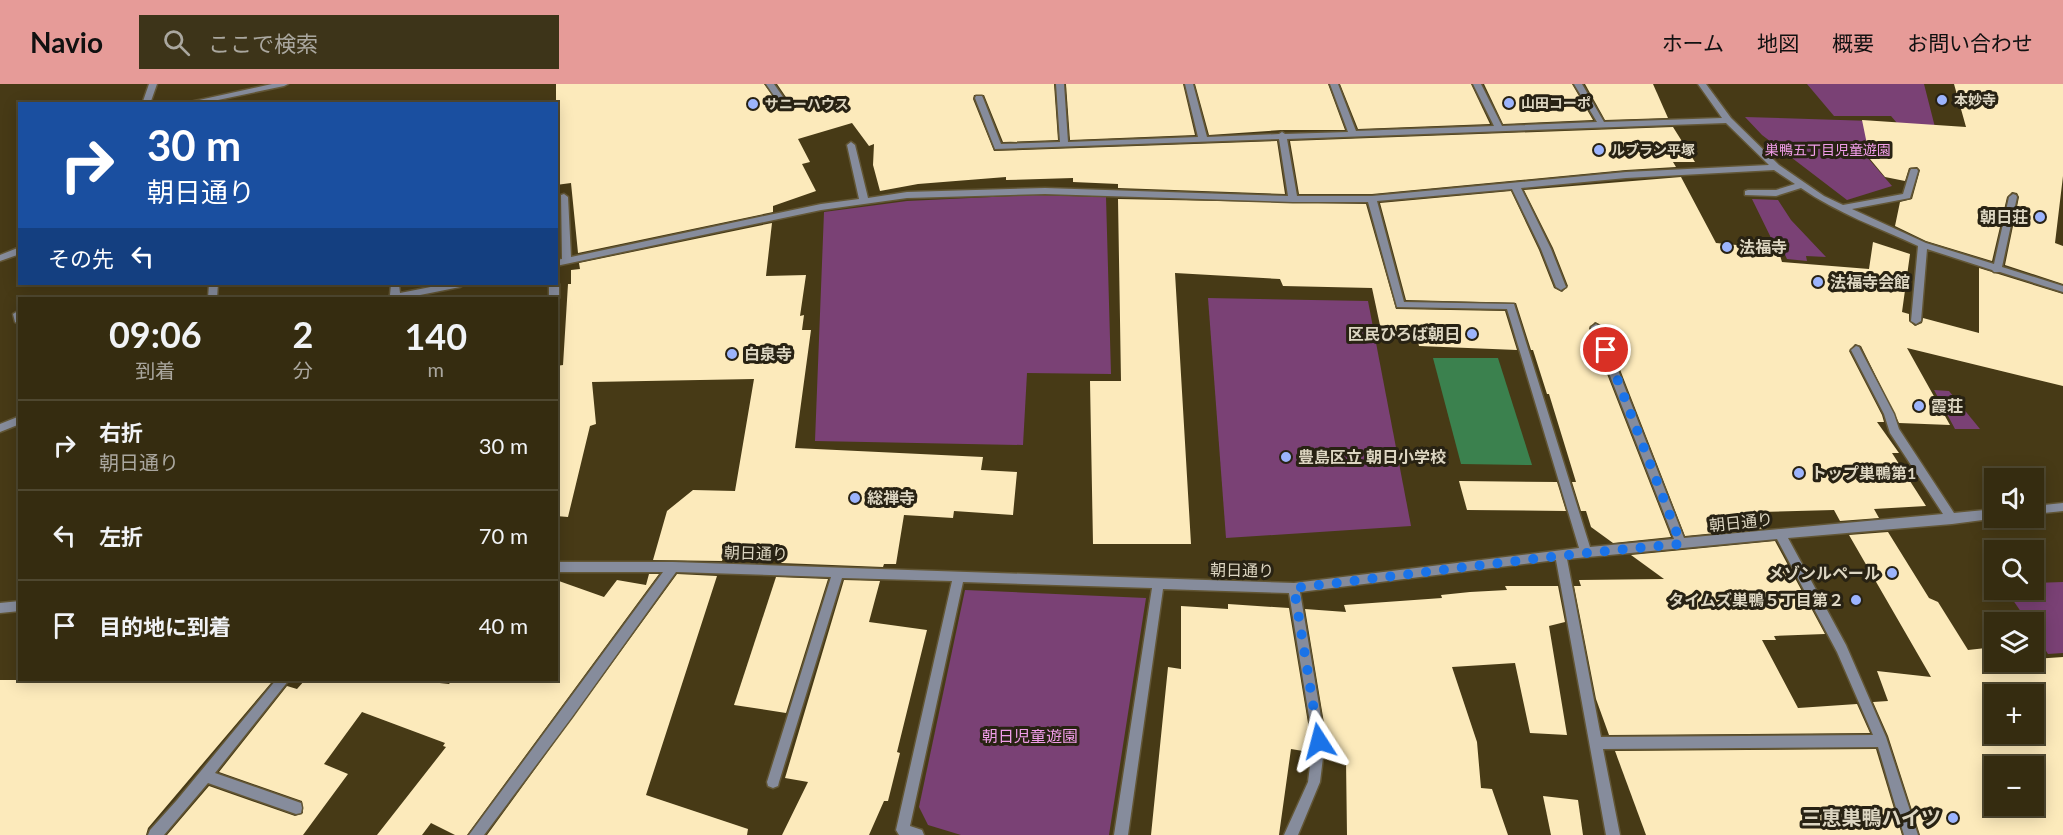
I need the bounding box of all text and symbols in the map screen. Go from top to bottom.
search box [139,15,559,69]
text: Navio [30,25,103,59]
icon: search [160,26,193,59]
text: ここで検索 [208,30,318,57]
text: ホーム [1662,30,1724,55]
text: 地図 [1757,30,1799,55]
text: 概要 [1832,30,1874,55]
text: お問い合わせ [1907,30,2033,55]
place label: 本妙寺 [1954,91,1996,108]
marker: 本妙寺 [1935,93,1949,107]
place label: 山田コーポ [1521,94,1591,111]
place label: サニーハウス [765,95,849,112]
marker: 山田コーポ [1502,96,1516,110]
marker: サニーハウス [746,97,760,111]
text: 30 m [147,120,241,170]
icon: right [48,126,126,204]
place label: ルブラン平塚 [1611,141,1695,158]
park label: 巣鴨五丁目児童遊園 [1765,141,1891,158]
marker: ルブラン平塚 [1592,143,1606,157]
text: 朝日通り [147,175,255,208]
place label: 朝日荘 [1980,207,2028,226]
marker: 朝日荘 [2033,210,2047,224]
place label: 法福寺 [1739,237,1787,256]
icon: left [126,240,159,273]
marker: 法福寺 [1720,240,1734,254]
text: その先 [48,245,114,272]
place label: 法福寺会館 [1830,272,1910,291]
marker: 法福寺会館 [1811,275,1825,289]
text: 09:06 [109,312,202,356]
text: 2 [293,312,314,356]
text: 140 [404,314,467,358]
place label: 区民ひろば朝日 [1348,324,1460,343]
pin [1580,324,1631,375]
marker: 区民ひろば朝日 [1465,327,1479,341]
icon: arrive [1589,333,1622,366]
place label: 白泉寺 [744,344,792,363]
marker: 白泉寺 [725,347,739,361]
text: m [428,357,444,381]
text: 到着 [135,358,175,382]
text: 分 [293,358,313,382]
place label: 霞荘 [1931,396,1963,415]
marker: 霞荘 [1912,399,1926,413]
text: 右折 [99,419,143,446]
icon: right [48,429,81,462]
text: 30 m [479,432,528,459]
place label: 豊島区立 朝日小学校 [1298,447,1446,466]
text: 朝日通り [99,450,179,474]
marker: 豊島区立 朝日小学校 [1279,450,1293,464]
place label: トップ巣鴨第1 [1811,463,1916,482]
marker: トップ巣鴨第1 [1792,466,1806,480]
map controls [1984,468,2044,816]
button: sound [1984,468,2044,528]
place label: 総禅寺 [867,488,915,507]
marker: 総禅寺 [848,491,862,505]
street label: 朝日通り [1708,509,1774,534]
icon: left [48,519,81,552]
text: 70 m [479,522,528,549]
text: 左折 [99,523,143,550]
button: search [1984,540,2044,600]
street label: 朝日通り [724,542,788,563]
street label: 朝日通り [1210,559,1274,580]
place label: メゾンルペール [1768,563,1880,582]
marker: メゾンルペール [1885,566,1899,580]
place label: タイムズ巣鴨５丁目第２ [1668,590,1844,609]
marker: タイムズ巣鴨５丁目第２ [1849,593,1863,607]
icon: arrive [48,609,81,642]
text: 40 m [479,612,528,639]
button: layers [1984,612,2044,672]
text: 目的地に到着 [99,613,231,640]
button: + [1984,684,2044,744]
position arrow [1287,709,1351,773]
park label: 朝日児童遊園 [982,726,1078,745]
button: − [1984,756,2044,816]
place label: 三恵巣鴨ハイツ [1801,805,1941,829]
marker: 三恵巣鴨ハイツ [1946,811,1960,825]

